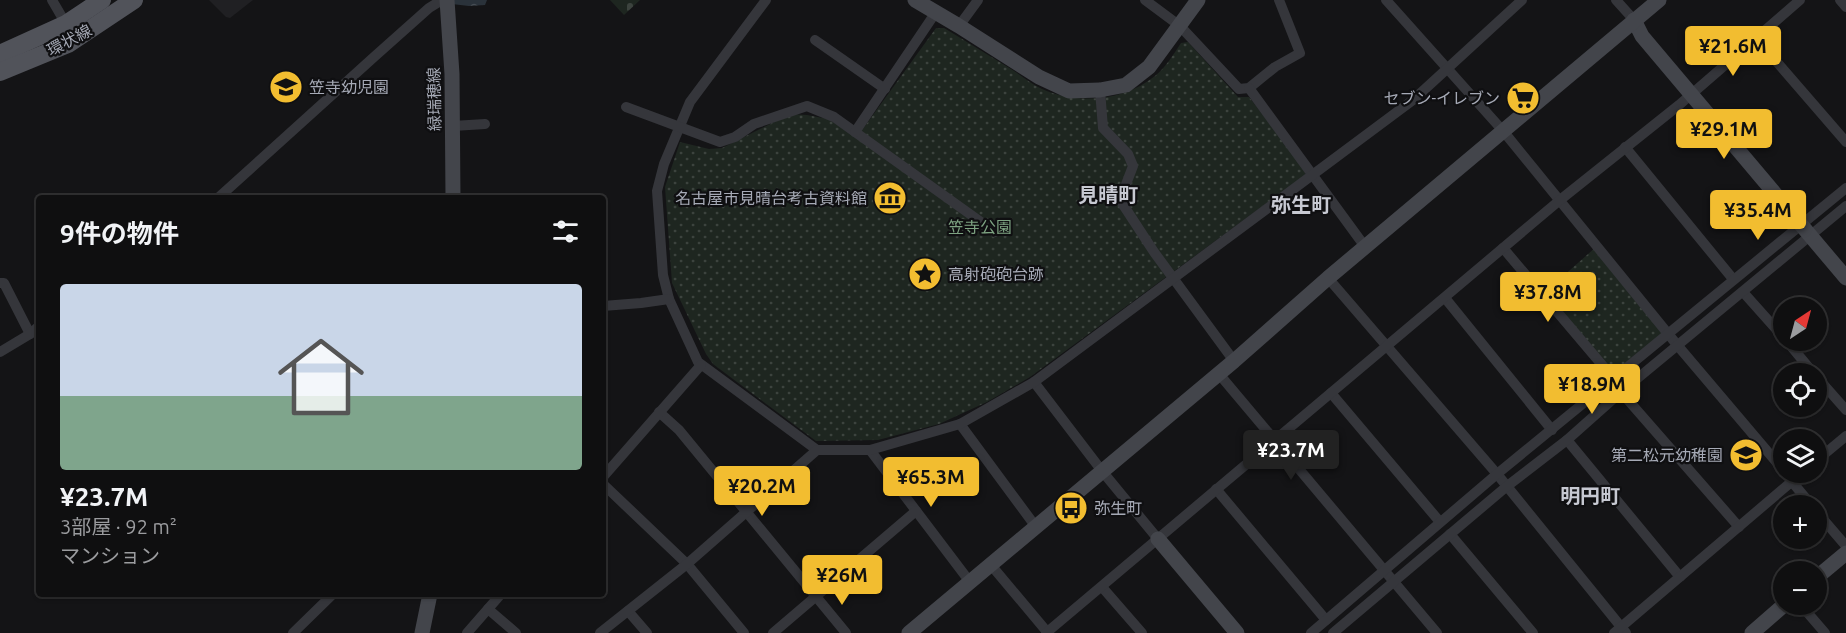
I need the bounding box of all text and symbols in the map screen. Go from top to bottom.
street label: 環状線 [44,21,94,59]
pin: ¥21.6M [1684,26,1782,77]
text: ¥21.6M [1699,34,1767,57]
street label: 緑瑞穂線 [424,67,444,131]
school or university icon: 笠寺幼児園 [268,69,304,105]
place label: 笠寺幼児園 [309,78,389,96]
supermarket icon: セブン-イレブン [1505,80,1541,116]
place label: セブン-イレブン [1383,89,1500,107]
pin: ¥29.1M [1675,109,1773,160]
text: ¥29.1M [1690,117,1758,140]
museum icon: 名古屋市見晴台考古資料館 [872,180,908,216]
district label: 見晴町 [1078,183,1138,206]
place label: 名古屋市見晴台考古資料館 [675,189,867,207]
pin: ¥35.4M [1709,190,1807,241]
district label: 弥生町 [1271,193,1331,216]
text: ¥35.4M [1724,198,1792,221]
icon: filters [549,215,582,248]
park label: 笠寺公園 [948,218,1012,236]
text: 9件の物件 [60,219,179,248]
place icon: 高射砲砲台跡 [907,256,943,292]
place label: 高射砲砲台跡 [948,265,1044,283]
pin: ¥37.8M [1499,272,1597,323]
text: ¥37.8M [1514,280,1582,303]
north arrow [1773,297,1827,351]
map controls [1773,297,1827,615]
icon: home [267,323,375,431]
button: locate [1773,363,1827,417]
pin: ¥18.9M [1543,364,1641,415]
text: ¥18.9M [1558,372,1626,395]
button: layers [1773,429,1827,483]
pin: ¥23.7M [1242,430,1340,481]
school or university icon: 第二松元幼稚園 [1728,437,1764,473]
text: ¥23.7M [1257,438,1325,461]
place label: 第二松元幼稚園 [1611,446,1723,464]
pin: ¥65.3M [882,457,980,508]
text: ¥65.3M [897,465,965,488]
pin: ¥20.2M [713,466,811,517]
text: ¥20.2M [728,474,796,497]
text: ¥23.7M [60,482,148,511]
district label: 明円町 [1560,484,1620,507]
bus stop icon: 弥生町 [1053,490,1089,526]
button: + [1773,495,1827,549]
place label: 弥生町 [1094,499,1142,517]
text: 3部屋 · 92 m² [60,515,177,538]
text: マンション [60,544,160,567]
pin: ¥26M [806,555,878,606]
button: − [1773,561,1827,615]
text: ¥26M [816,563,868,586]

